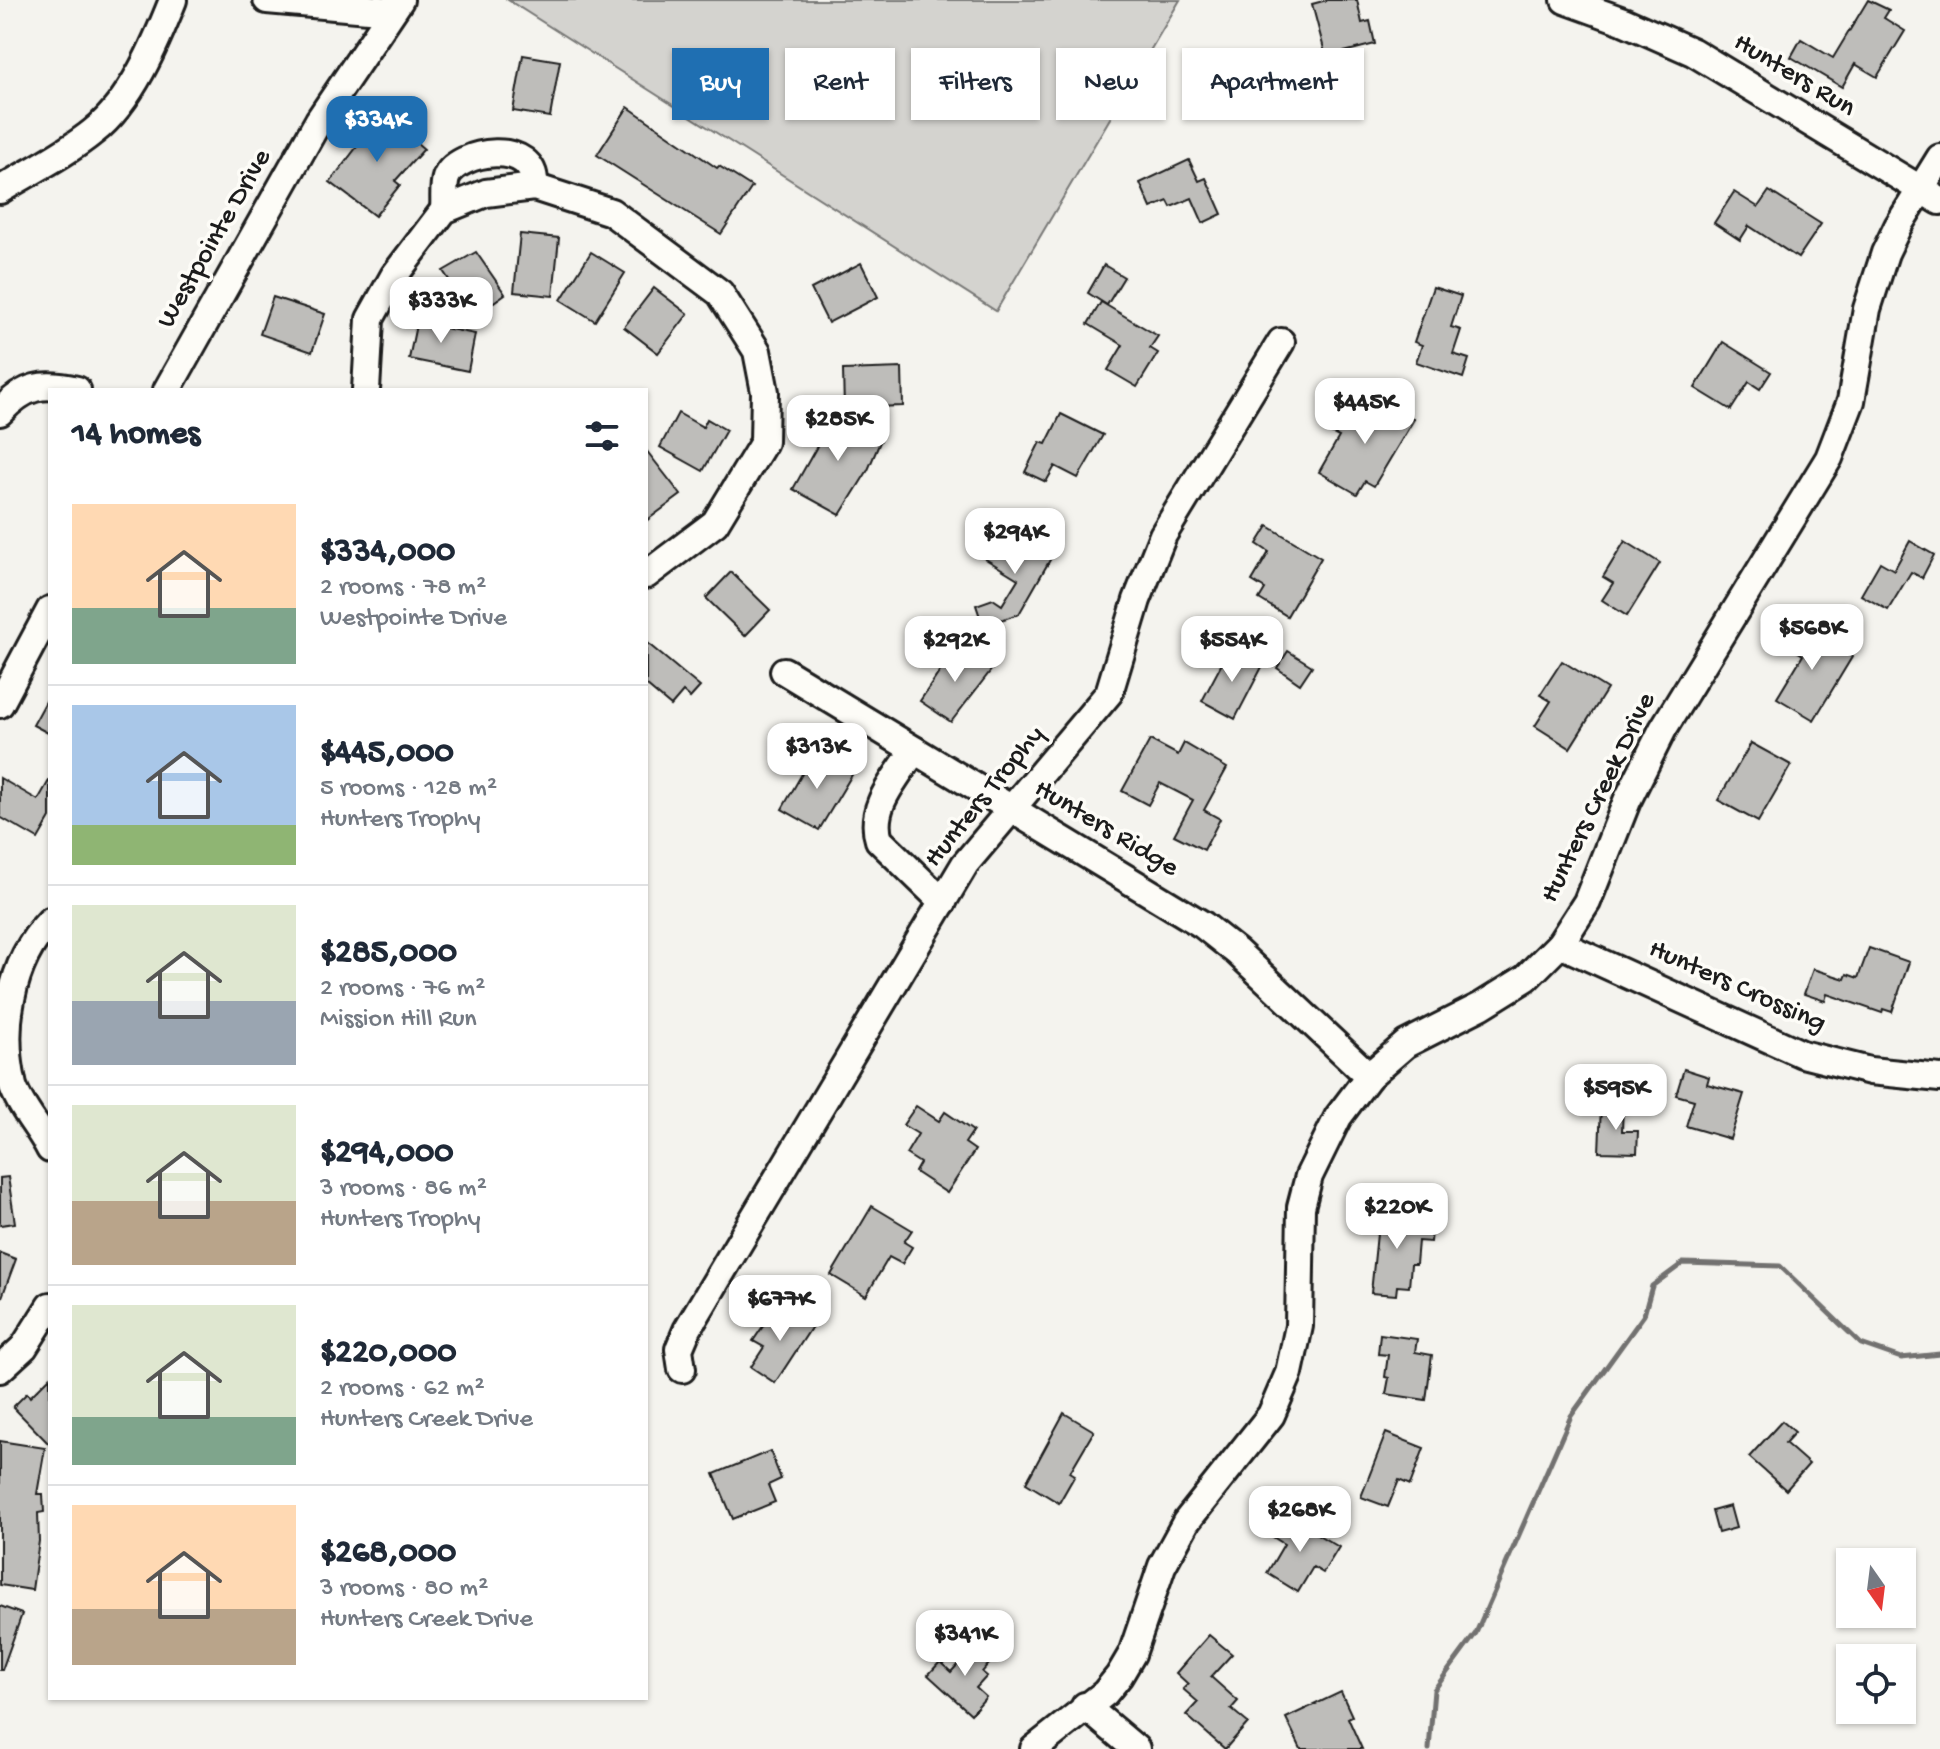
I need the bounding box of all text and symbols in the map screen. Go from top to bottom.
street label: Hunters Run [1727,27,1861,126]
chip: Buy [672,48,769,120]
chip: Rent [785,48,895,120]
chip: Filters [911,48,1040,120]
chip: New [1056,48,1166,120]
chip: Apartment [1182,48,1364,120]
pin: $334K [321,96,433,164]
text: $334K [344,106,410,137]
street label: Westpointe Drive [150,143,280,334]
pin: $333K [385,277,497,345]
text: $333K [408,287,474,318]
pin: $445K [1309,378,1421,446]
text: $445K [1333,388,1397,419]
pin: $285K [782,395,894,463]
text: $285K [805,405,871,436]
icon: filters [580,414,624,458]
text: 14 homes [72,416,200,456]
pin: $294K [959,508,1071,576]
text: $294K [983,518,1047,549]
text: $334,000 [320,533,455,573]
icon: home [136,536,232,632]
text: 2 rooms · 78 m² [320,573,486,604]
text: Westpointe Drive [320,604,507,635]
pin: $568K [1756,604,1868,672]
text: $568K [1778,614,1846,645]
pin: $292K [899,616,1011,684]
pin: $554K [1176,616,1288,684]
text: $292K [923,626,987,657]
text: $554K [1199,626,1265,657]
street label: Hunters Creek Drive [1534,687,1664,908]
street label: Hunters Trophy [918,719,1052,875]
pin: $313K [761,723,873,791]
text: $313K [785,733,849,764]
text: $445,000 [320,734,454,774]
icon: home [136,737,232,833]
street label: Hunters Ridge [1028,773,1185,885]
text: 5 rooms · 128 m² [320,774,497,805]
text: Hunters Trophy [320,805,481,836]
street label: Hunters Crossing [1643,933,1831,1041]
text: $285,000 [320,934,457,974]
icon: home [136,937,232,1033]
text: 2 rooms · 76 m² [320,974,485,1005]
text: Mission Hill Run [320,1005,477,1036]
pin: $595K [1560,1064,1672,1132]
text: $595K [1583,1074,1649,1105]
text: $294,000 [320,1134,454,1174]
icon: home [136,1137,232,1233]
text: 3 rooms · 86 m² [320,1174,487,1205]
pin: $220K [1341,1183,1453,1251]
text: $220K [1364,1193,1430,1224]
text: Hunters Trophy [320,1205,481,1236]
pin: $677K [724,1275,836,1343]
text: $677K [747,1285,813,1316]
text: $220,000 [320,1334,457,1374]
icon: home [136,1337,232,1433]
text: 2 rooms · 62 m² [320,1374,484,1405]
text: Hunters Creek Drive [320,1405,533,1436]
pin: $268K [1244,1486,1356,1554]
text: $268K [1267,1496,1333,1527]
text: $268,000 [320,1534,456,1574]
icon: home [136,1537,232,1633]
north arrow [1836,1548,1916,1628]
map controls [1836,1548,1916,1724]
text: 3 rooms · 80 m² [320,1574,488,1605]
text: Hunters Creek Drive [320,1605,533,1636]
pin: $341K [909,1610,1021,1678]
text: $341K [934,1620,996,1651]
button: locate [1836,1644,1916,1724]

